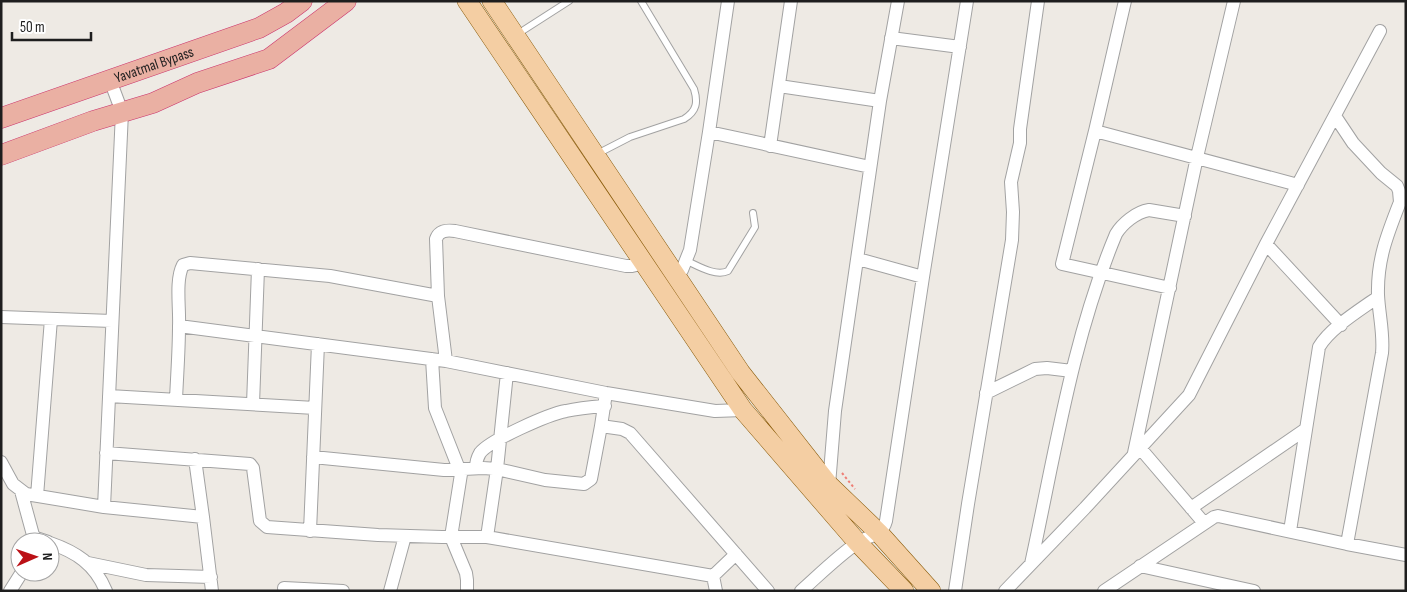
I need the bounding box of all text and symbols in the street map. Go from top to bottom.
scale bar [12,10,91,42]
text: 50 m [20,18,45,37]
street label: Yavatmal Bypass [112,42,196,87]
north arrow [10,532,60,582]
text: N [39,553,56,561]

